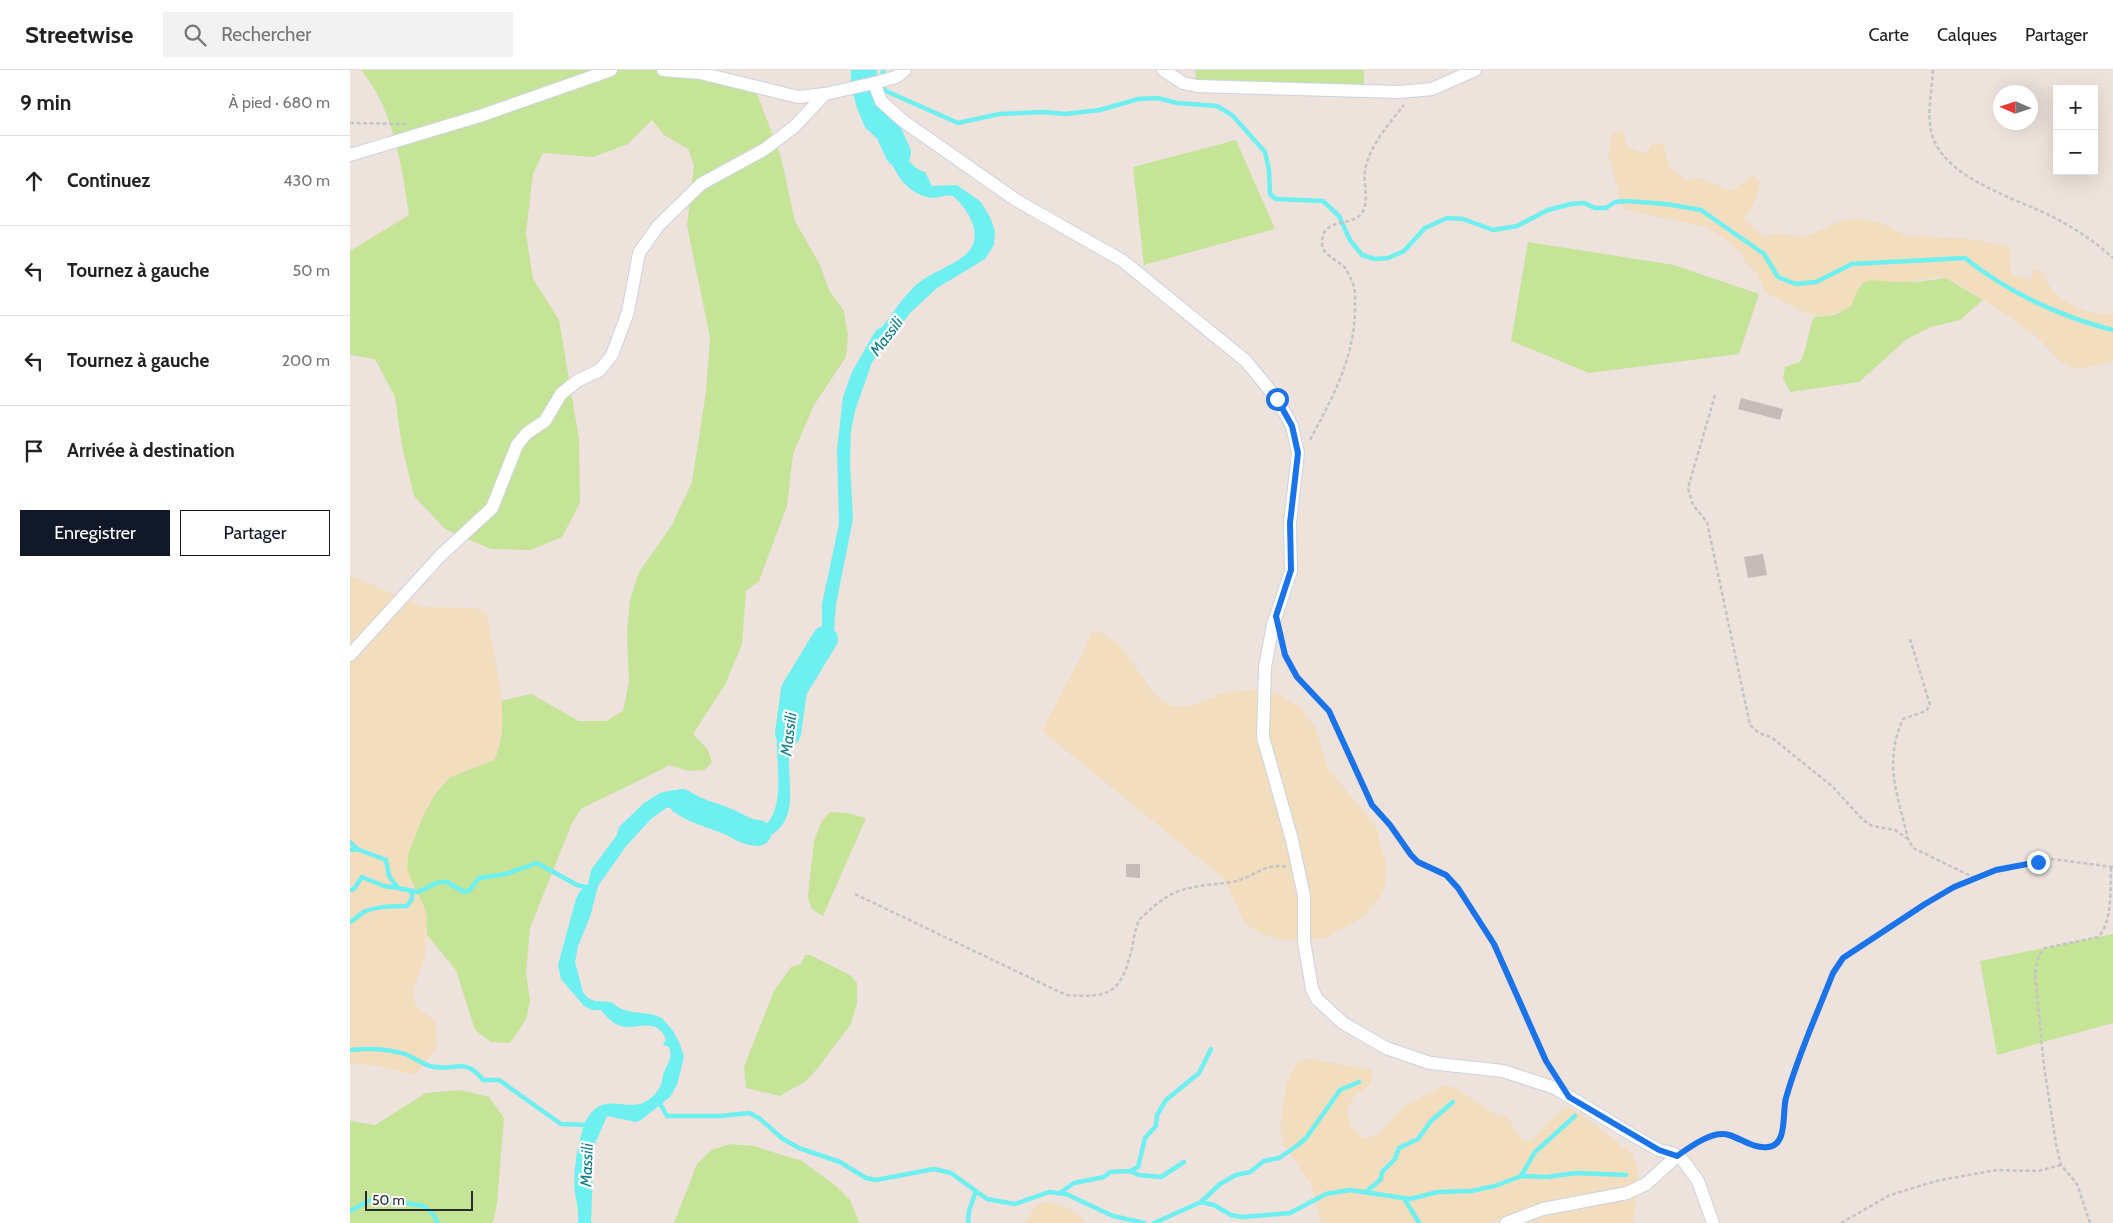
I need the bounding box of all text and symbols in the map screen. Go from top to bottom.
search box [163,12,513,57]
text: Streetwise [25,20,133,49]
icon: search [181,21,209,49]
text: Rechercher [221,23,311,46]
text: Carte [1868,24,1909,46]
text: Calques [1937,24,1997,46]
text: Partager [2025,24,2088,46]
north arrow [1993,85,2038,130]
map controls [2053,85,2098,175]
button: + [2053,85,2098,130]
text: 9 min [20,90,71,115]
text: À pied · 680 m [229,93,330,112]
button: − [2053,130,2098,175]
icon: ahead [20,167,48,195]
text: Continuez [67,169,150,192]
text: 430 m [283,171,330,190]
icon: left [20,257,48,285]
text: Tournez à gauche [67,259,209,282]
text: 50 m [293,261,330,280]
water label: Massili [865,313,907,360]
icon: left [20,347,48,375]
text: Tournez à gauche [67,349,209,372]
text: 200 m [282,351,330,370]
route start [1266,388,1289,411]
icon: arrive [20,437,48,465]
text: Arrivée à destination [67,439,235,462]
button: Enregistrer [20,510,170,556]
button: Partager [180,510,330,556]
water label: Massili [776,711,801,758]
route end [2027,851,2050,874]
water label: Massili [576,1142,597,1188]
scale bar [365,1188,472,1211]
text: 50 m [372,1191,405,1209]

